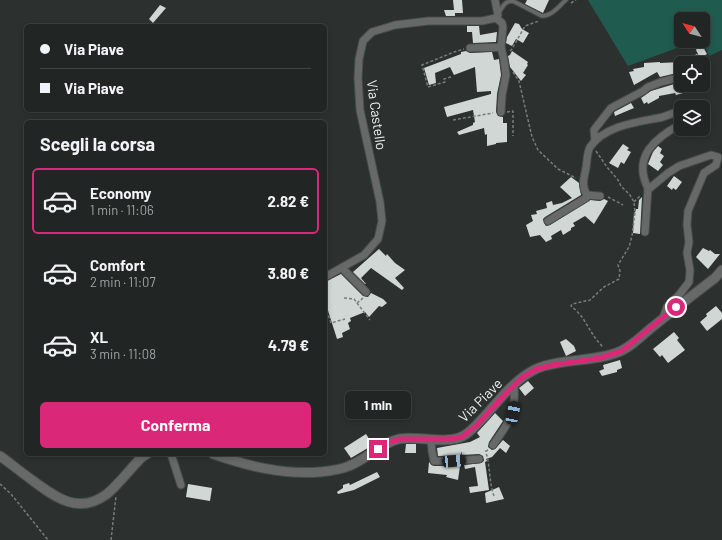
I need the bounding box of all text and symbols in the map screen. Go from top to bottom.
north arrow [674,12,710,48]
map controls [674,12,710,136]
text: Via Piave [64,40,124,58]
button: locate [674,56,710,92]
text: Via Piave [64,79,124,97]
street label: Via Castello [364,79,390,151]
button: layers [674,100,710,136]
text: Scegli la corsa [40,133,155,155]
icon: car [42,183,78,219]
text: Economy [90,184,151,202]
text: 2.82 € [268,192,309,210]
text: 1 min · 11:06 [90,202,154,218]
icon: car [42,255,78,291]
text: Comfort [90,256,145,274]
text: 3.80 € [268,264,309,282]
text: 2 min · 11:07 [90,274,156,290]
route start [667,298,685,316]
icon: car [42,327,78,363]
text: XL [90,328,108,346]
text: 4.79 € [268,336,309,354]
text: 3 min · 11:08 [90,346,156,362]
street label: Via Piave [455,375,505,425]
callout: 1 min [345,391,411,419]
text: 1 min [364,397,392,413]
car [505,400,521,426]
button: Conferma [40,402,311,448]
route end [369,440,387,458]
car [442,454,466,468]

